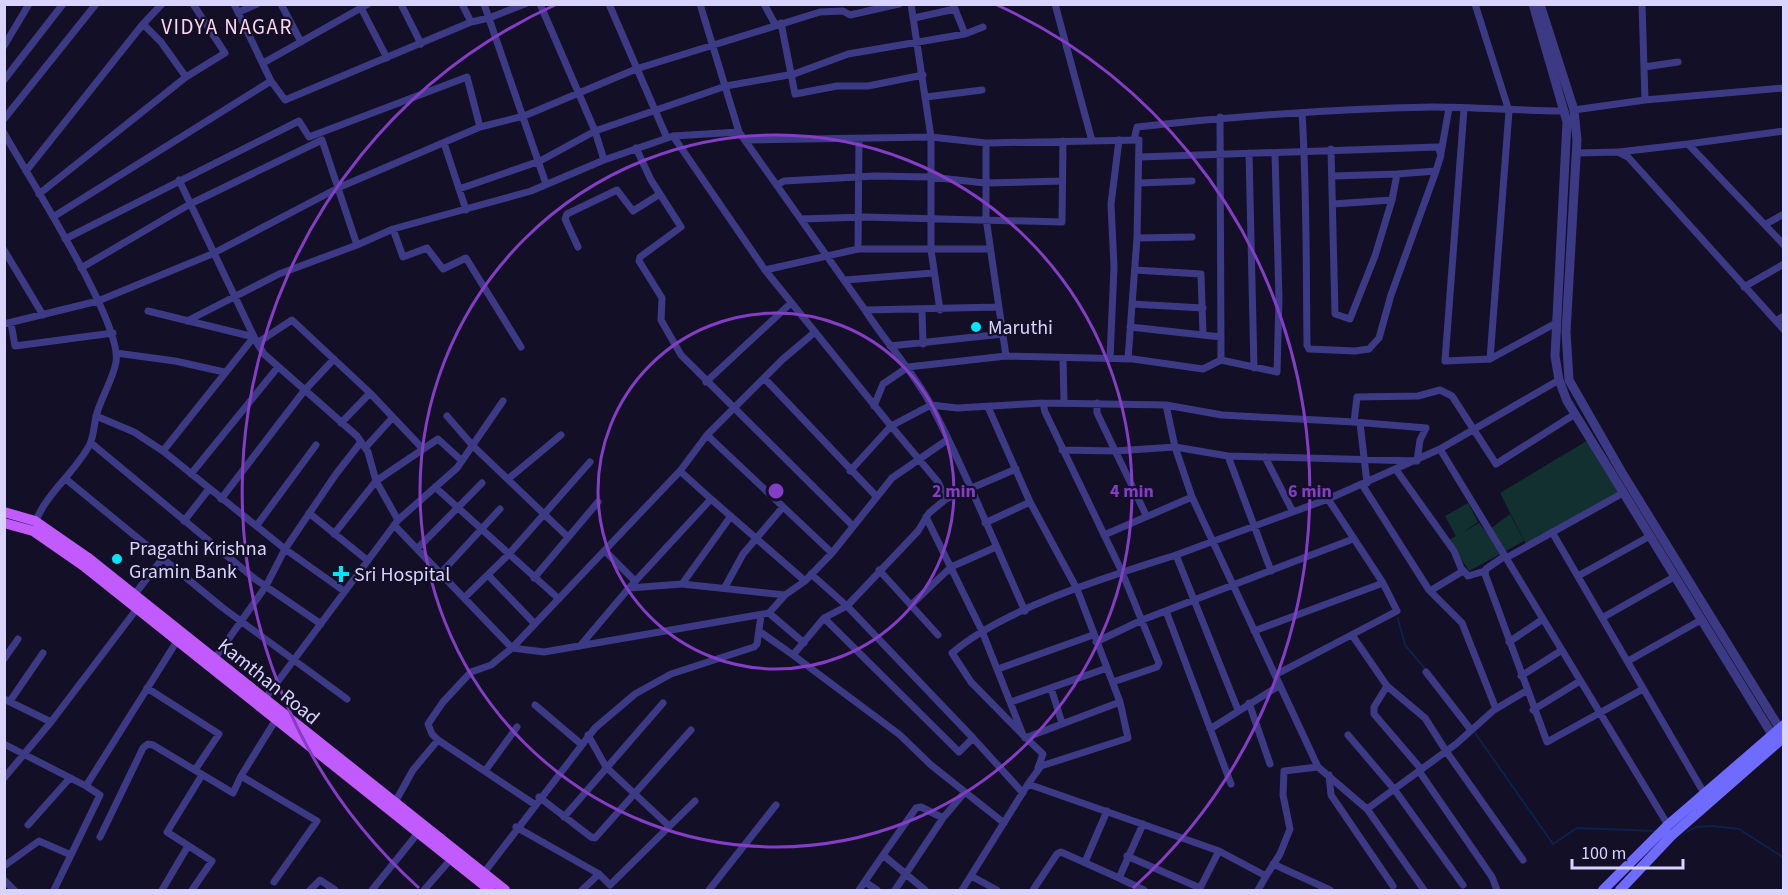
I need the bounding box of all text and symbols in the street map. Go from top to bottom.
district label: VIDYA NAGAR [161,12,293,42]
place label: Maruthi [988,314,1053,342]
marker: Maruthi [969,320,983,334]
text: 2 min [932,479,976,504]
text: 4 min [1110,479,1154,504]
text: 6 min [1288,479,1332,504]
centre of rings [766,481,786,501]
place label: Pragathi Krishna Gramin Bank [129,535,267,586]
marker: Pragathi Krishna Gramin Bank [110,552,124,566]
place label: Sri Hospital [354,561,450,589]
marker: Sri Hospital [332,565,350,583]
street label: Kamthan Road [211,632,325,732]
scale bar [1572,832,1683,870]
text: 100 m [1581,841,1626,866]

